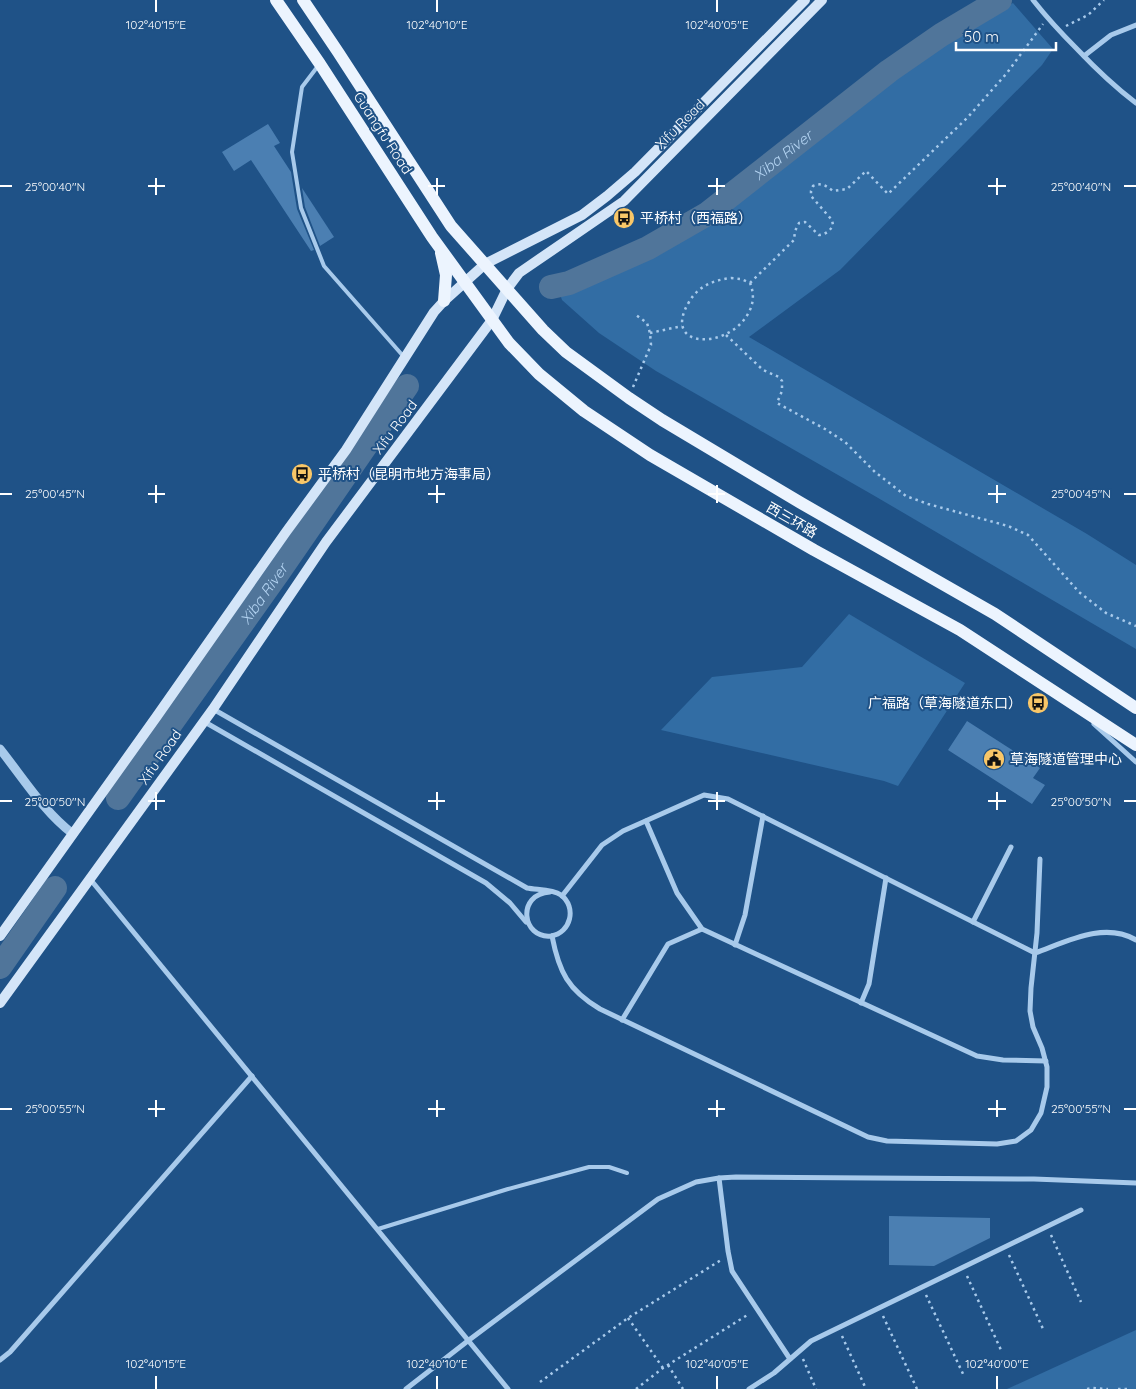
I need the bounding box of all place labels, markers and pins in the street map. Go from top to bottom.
bus stop icon: 平桥村（西福路） [612,206,636,230]
place label: 平桥村（西福路） [640,209,752,227]
bus stop icon: 平桥村（昆明市地方海事局） [290,462,314,486]
place label: 平桥村（昆明市地方海事局） [318,465,500,483]
bus stop icon: 广福路（草海隧道东口） [1026,691,1050,715]
place label: 广福路（草海隧道东口） [868,694,1022,712]
public building icon: 草海隧道管理中心 [982,747,1006,771]
place label: 草海隧道管理中心 [1010,750,1122,768]

